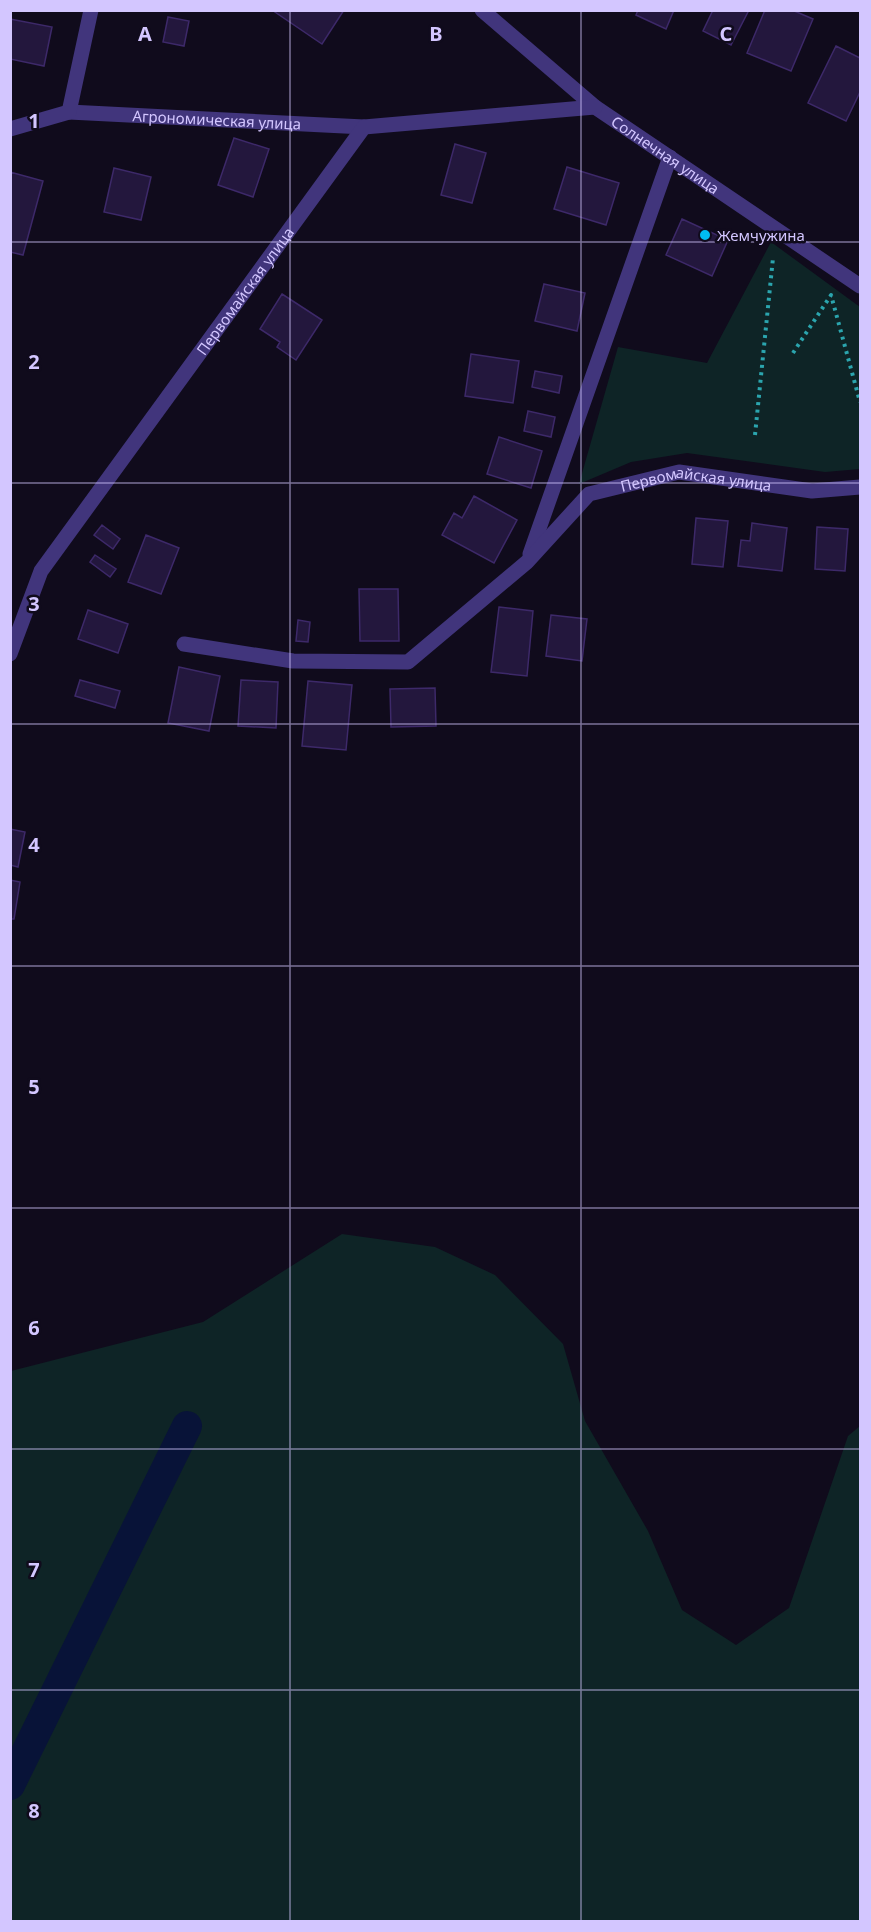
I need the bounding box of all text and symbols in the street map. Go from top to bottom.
text: A [138,20,152,47]
text: B [429,20,443,47]
text: C [720,20,733,47]
street label: Агрономическая улица [132,105,302,134]
text: 1 [28,107,40,134]
street label: Солнечная улица [608,111,723,198]
street label: Первомайская улица [192,223,298,359]
place label: Жемчужина [717,225,805,245]
marker: Жемчужина [698,228,712,242]
text: 2 [28,348,40,375]
street label: Первомайская улица [618,462,773,496]
text: 3 [28,590,40,617]
text: 4 [28,831,40,858]
text: 5 [28,1073,40,1100]
text: 6 [28,1314,40,1341]
text: 7 [28,1556,40,1583]
text: 8 [28,1797,40,1824]

